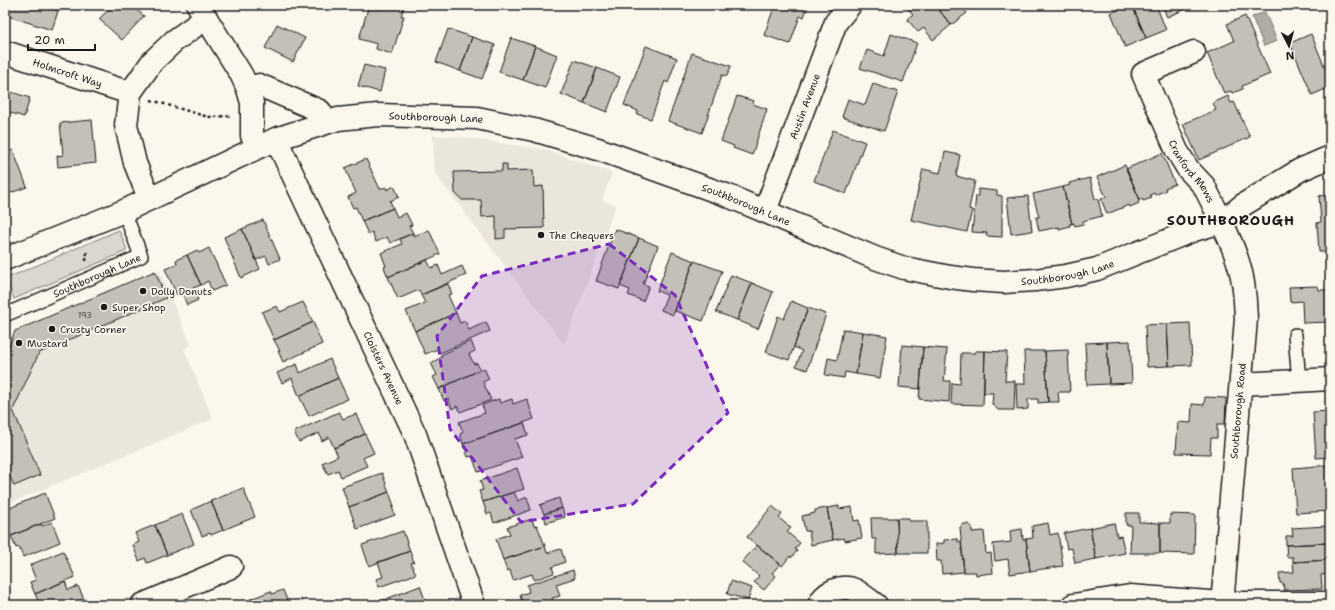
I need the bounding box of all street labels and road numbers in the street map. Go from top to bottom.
street label: Holmcroft Way [31,55,104,90]
street label: Austin Avenue [786,71,823,141]
street label: Southborough Lane [389,109,485,126]
street label: Cranford Mews [1166,138,1218,205]
street label: Southborough Lane [700,180,793,228]
street label: Southborough Lane [51,250,143,300]
street label: Southborough Lane [1021,256,1116,287]
street label: Cloisters Avenue [361,329,407,407]
street label: Southborough Road [1227,362,1249,460]

